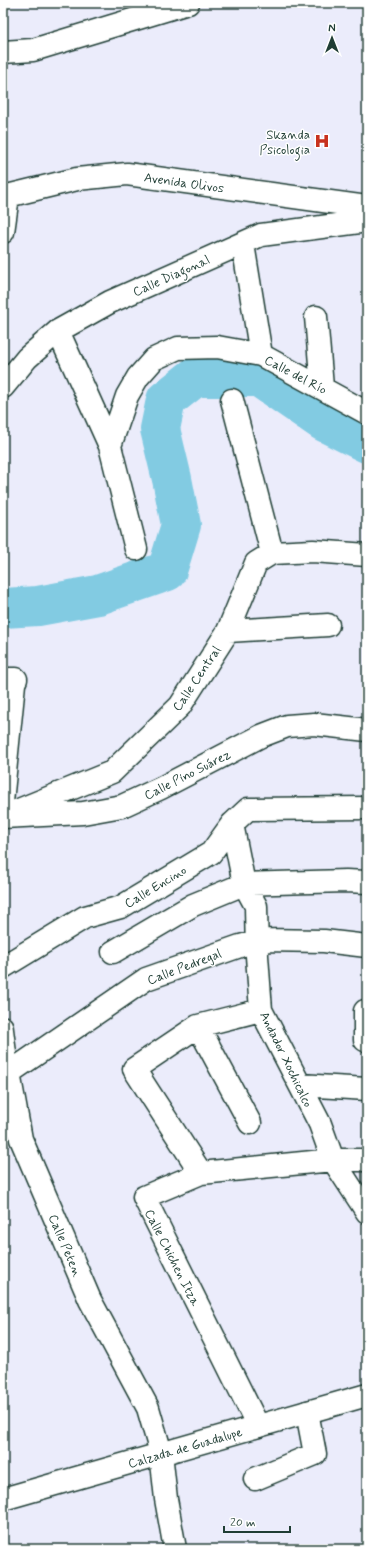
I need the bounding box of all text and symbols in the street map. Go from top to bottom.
north arrow [312,18,352,58]
text: N [328,22,336,36]
place label: Skanda Psicologia [259,127,310,161]
hospital icon: Skanda Psicologia [313,132,331,150]
street label: Avenida Olivos [143,169,225,198]
street label: Calle Diagonal [130,252,214,303]
street label: Calle del Río [261,352,330,399]
street label: Calle Central [169,643,225,715]
street label: Calle Pino Suárez [142,746,234,804]
street label: Calle Encino [122,862,190,912]
street label: Calle Pedregal [145,945,224,989]
street label: Andador Xochicalco [255,1009,316,1110]
street label: Calle Chichen Itza [140,1206,203,1309]
street label: Calle Peten [44,1212,85,1279]
street label: Calzada de Guadalupe [126,1424,245,1473]
scale bar [224,1508,290,1534]
text: 20 m [230,1515,256,1531]

